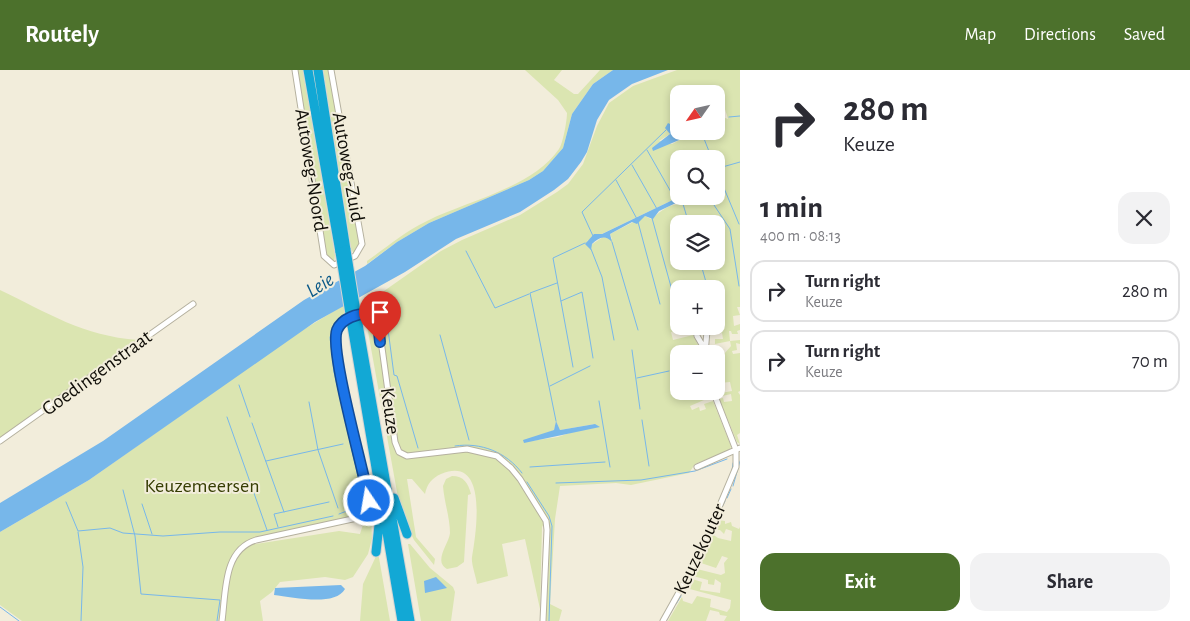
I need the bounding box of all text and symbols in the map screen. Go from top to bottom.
text: Routely [25,23,99,47]
text: Map [965,26,996,44]
text: Directions [1024,26,1096,44]
text: Saved [1124,26,1165,44]
north arrow [670,85,725,140]
map controls [670,85,725,400]
icon: right [760,90,825,155]
text: 280 m [843,92,929,127]
street label: Autoweg-Noord [291,107,331,233]
street label: Autoweg-Zuid [329,111,367,223]
text: Keuze [843,133,895,155]
button: search [670,150,725,205]
button: close [1118,192,1170,244]
text: 1 min [760,193,823,223]
button: layers [670,215,725,270]
text: 400 m · 08:13 [760,228,841,244]
water label: Leie [302,268,338,301]
text: Turn right [805,272,880,291]
icon: right [762,277,790,305]
button: + [670,280,725,335]
text: 280 m [1122,282,1168,301]
pin [359,291,401,342]
text: Keuze [805,294,843,310]
icon: arrive [366,298,394,326]
street label: Goedingenstraat [38,326,156,419]
text: Turn right [805,342,880,361]
button: − [670,345,725,400]
icon: right [762,347,790,375]
text: 70 m [1132,352,1168,371]
text: Keuze [805,364,843,380]
street label: Keuze [377,386,403,436]
position arrow [342,474,394,526]
park label: Keuzemeersen [145,476,259,496]
street label: Keuzekouter [670,500,730,597]
button: Exit [760,553,960,611]
button: Share [970,553,1170,611]

